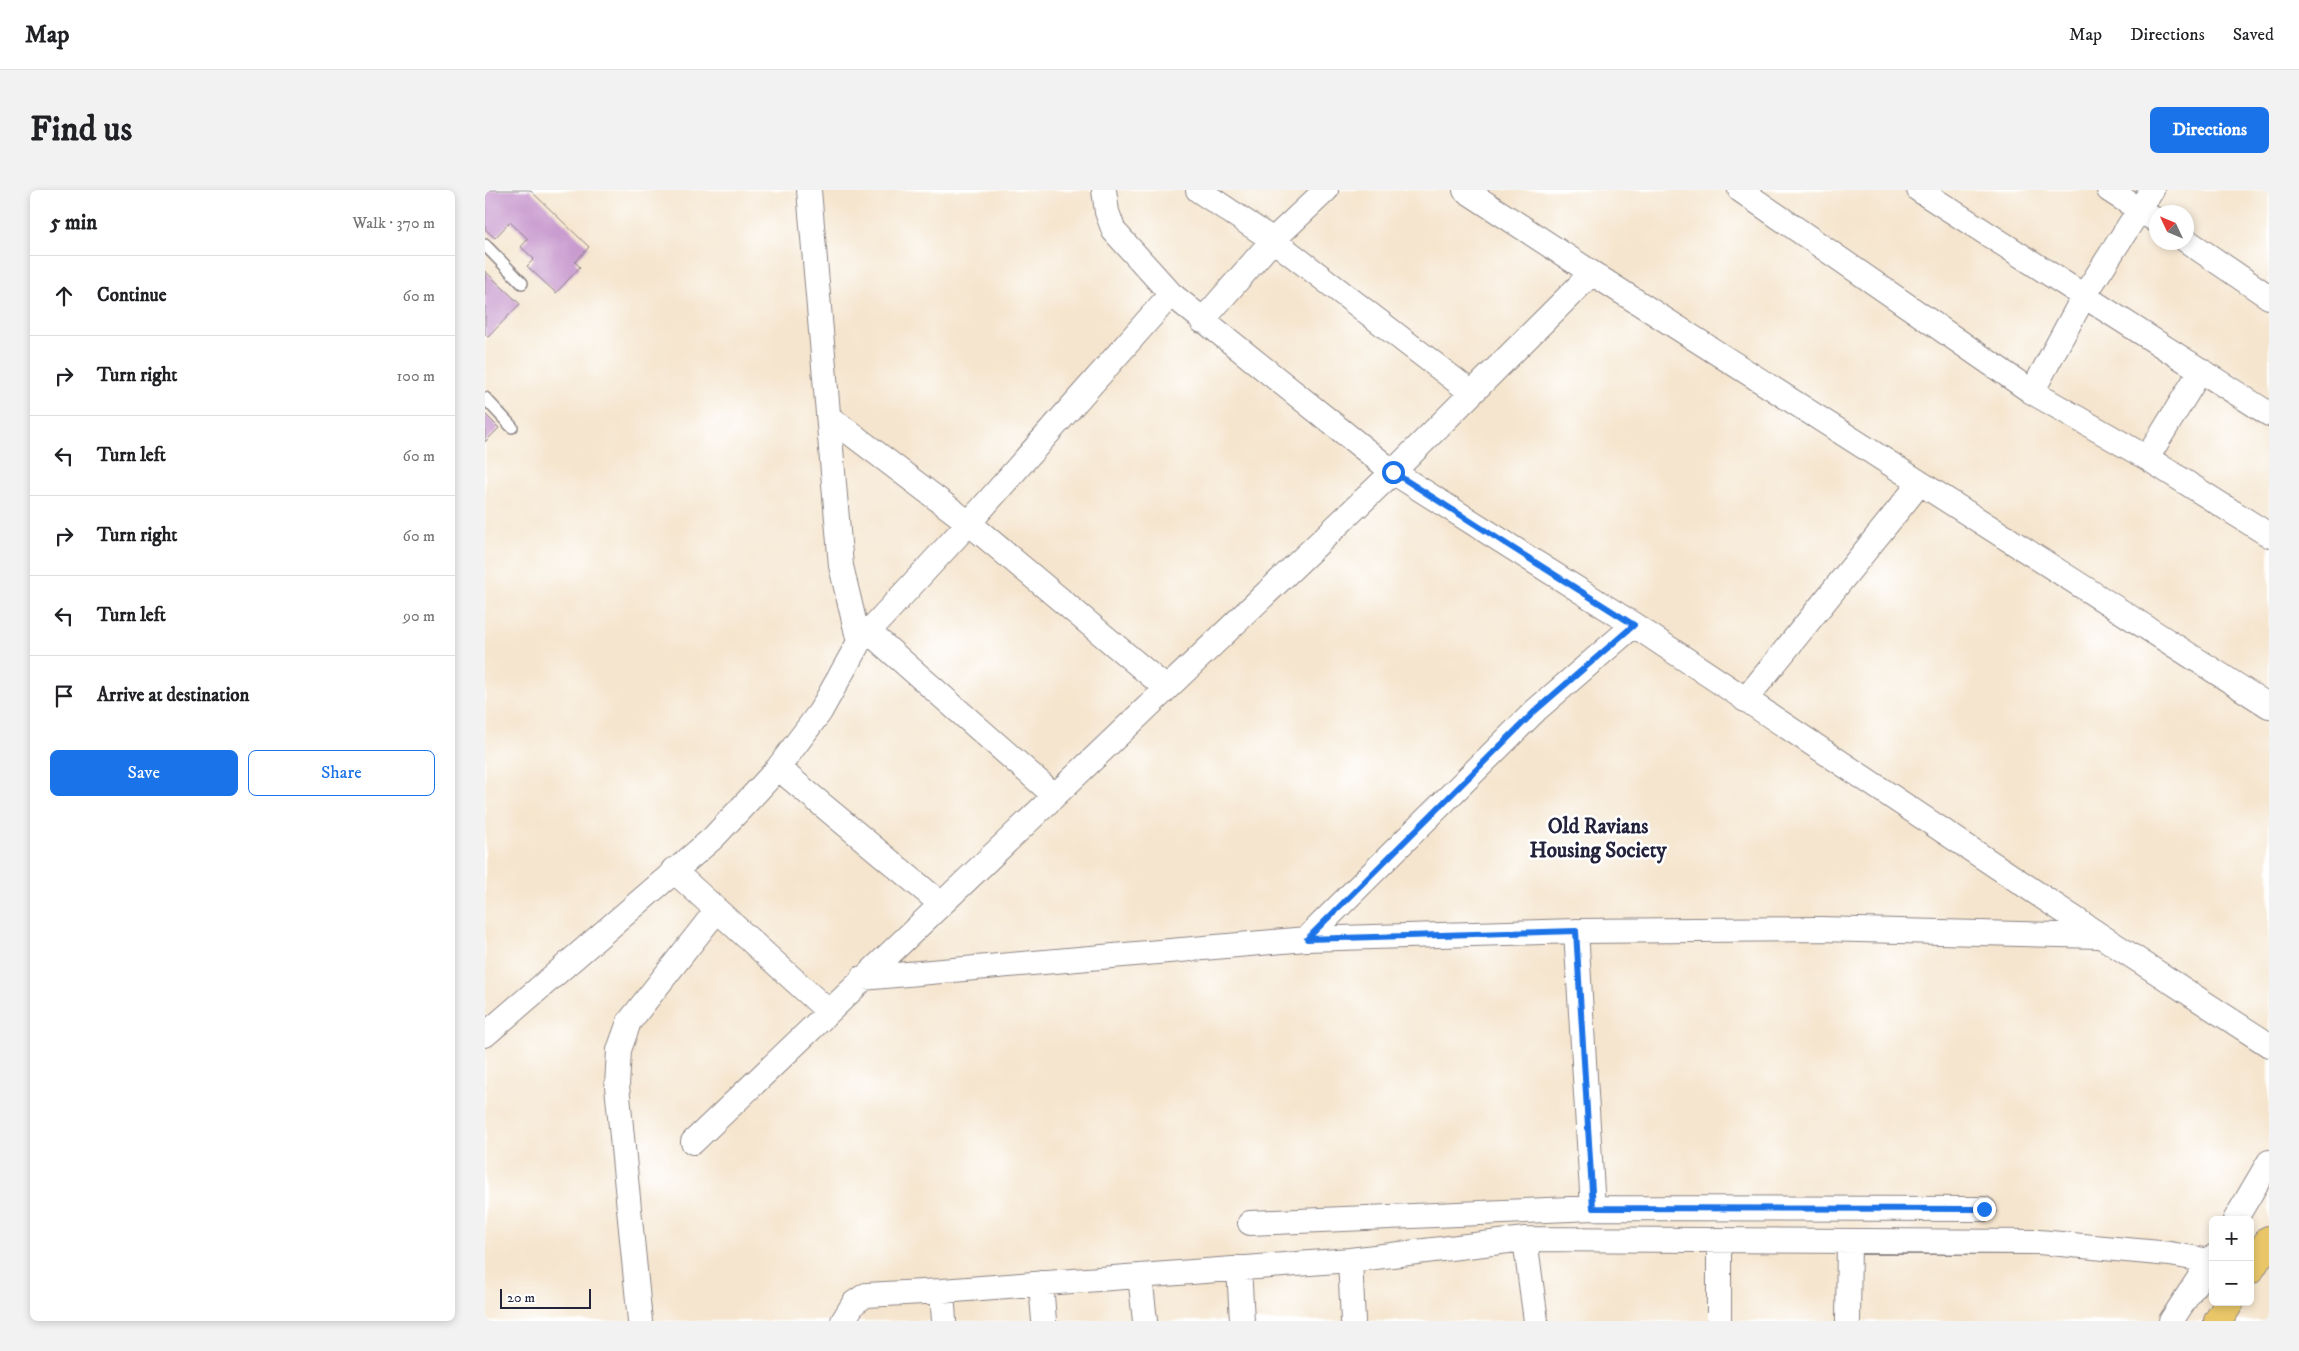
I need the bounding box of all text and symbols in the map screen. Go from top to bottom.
text: Map [25,20,69,50]
text: Map [2069,24,2102,46]
text: Directions [2130,24,2205,46]
text: Saved [2233,24,2274,46]
button: Directions [2150,107,2269,153]
text: Find us [30,108,132,152]
north arrow [2149,205,2194,250]
text: 5 min [50,210,97,236]
text: Walk · 370 m [353,213,435,233]
icon: ahead [50,282,78,310]
text: Continue [97,284,167,307]
text: 60 m [403,286,435,306]
icon: right [50,362,78,390]
text: Turn right [97,364,177,387]
text: 100 m [397,366,435,386]
icon: left [50,442,78,470]
text: Turn left [97,444,166,467]
text: 60 m [403,446,435,466]
route start [1382,461,1405,484]
icon: right [50,522,78,550]
text: Turn right [97,524,177,547]
text: 60 m [403,526,435,546]
icon: left [50,602,78,630]
text: Turn left [97,604,166,627]
text: 90 m [403,606,435,626]
icon: arrive [50,682,78,710]
text: Arrive at destination [97,684,249,707]
button: Save [50,750,238,796]
button: Share [248,750,435,796]
district label: Old Ravians Housing Society [1530,814,1667,864]
route end [1973,1198,1996,1221]
map controls [2209,1216,2254,1306]
button: + [2209,1216,2254,1261]
button: − [2209,1261,2254,1306]
scale bar [500,1286,591,1309]
text: 20 m [507,1289,535,1307]

